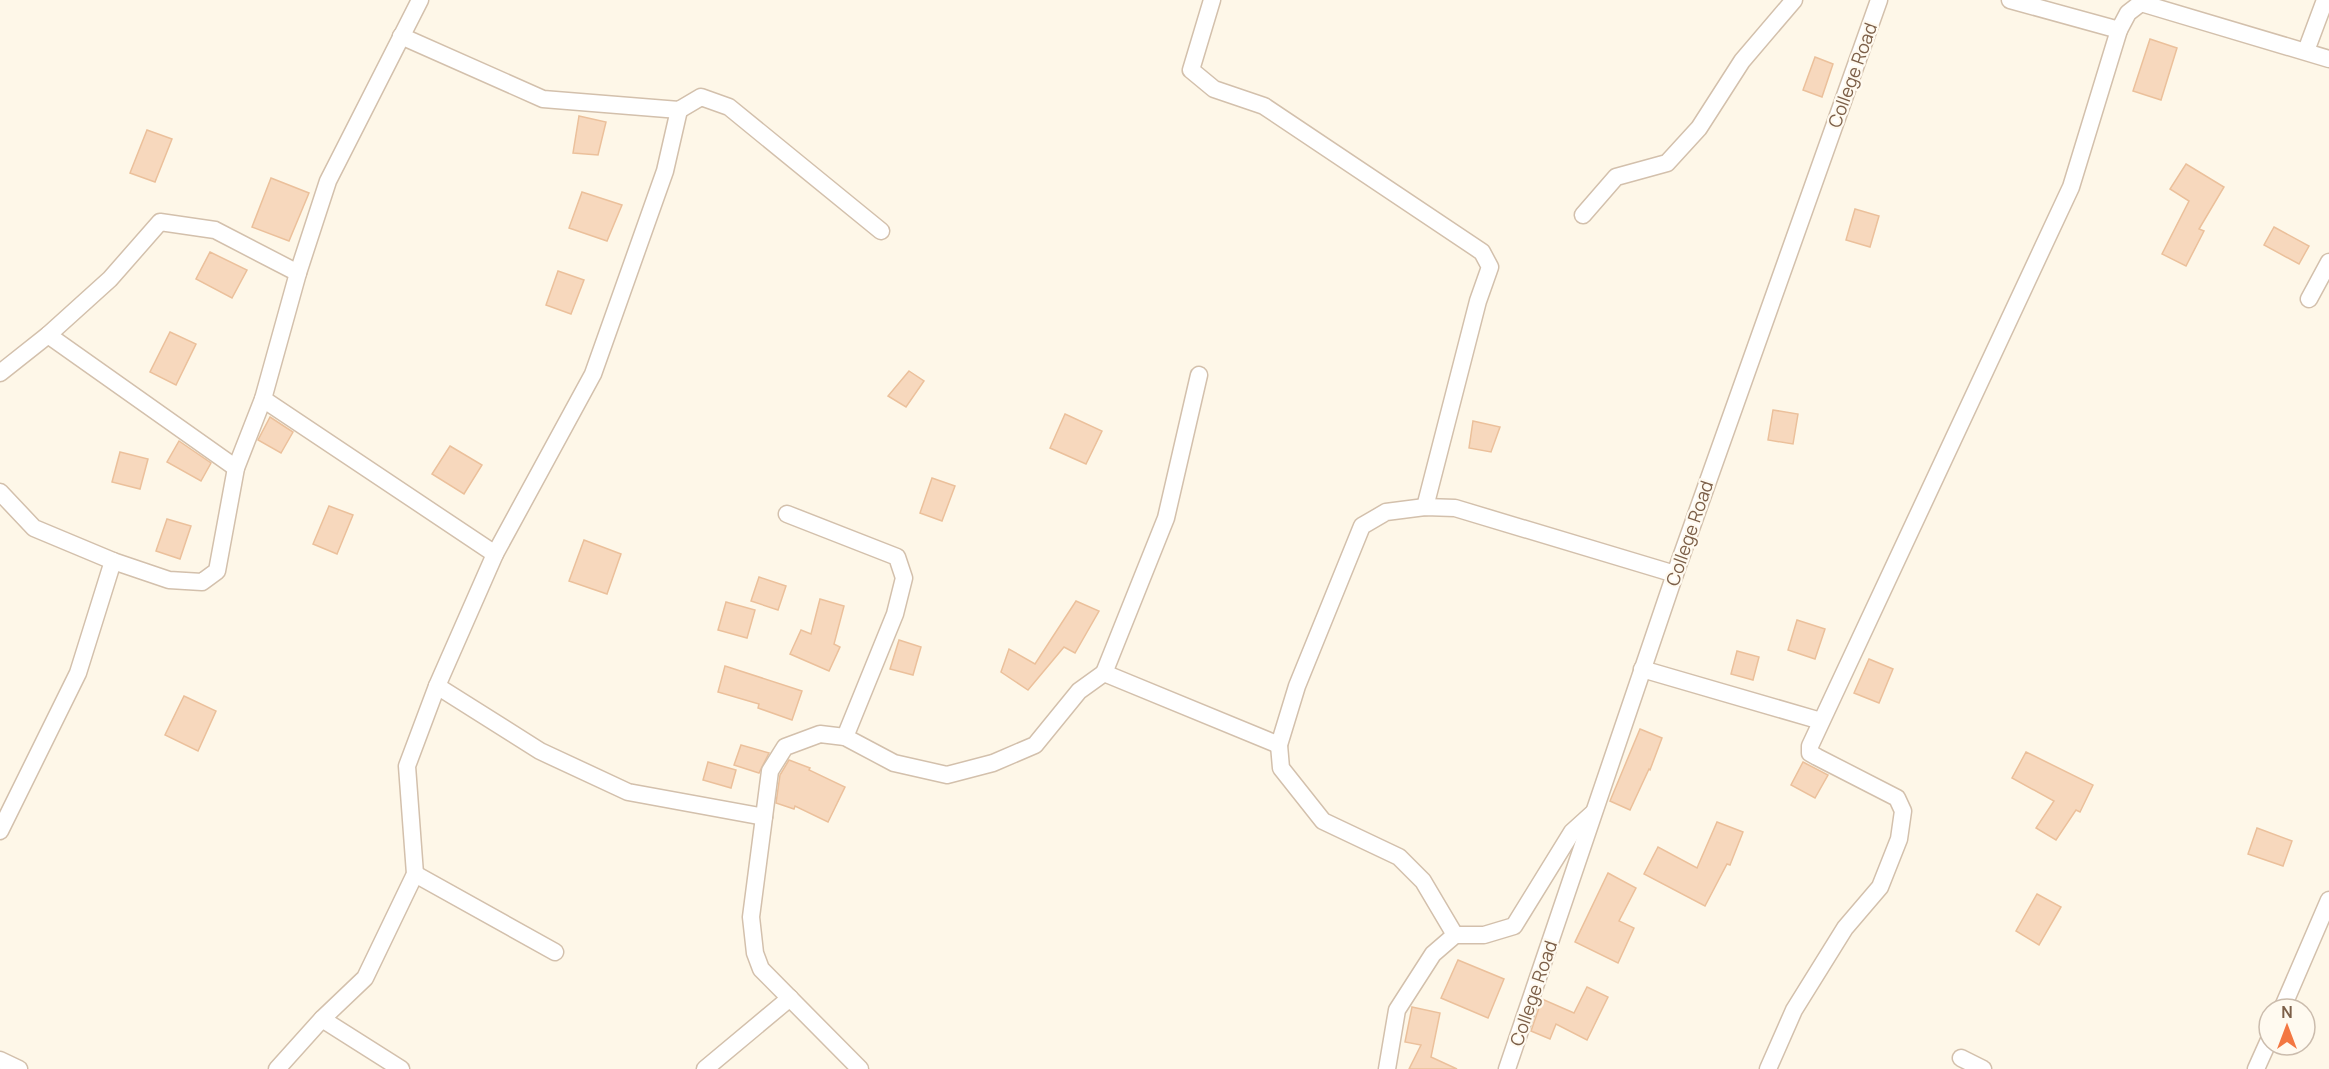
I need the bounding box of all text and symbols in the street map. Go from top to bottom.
street label: College Road [1822,19,1882,131]
street label: College Road [1660,477,1718,589]
street label: College Road [1504,937,1562,1049]
north arrow [2257,997,2317,1057]
text: N [2281,1001,2293,1023]

